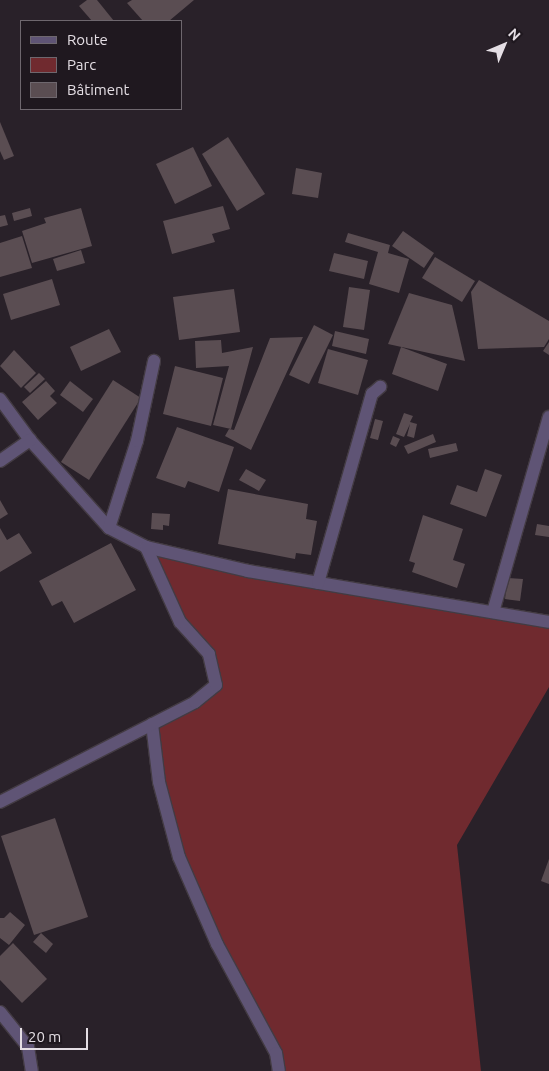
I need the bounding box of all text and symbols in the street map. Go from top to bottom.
legend [20,20,182,110]
north arrow [479,20,529,70]
text: N [505,25,524,44]
text: Route [67,31,108,48]
text: Parc [67,56,96,73]
text: Bâtiment [67,81,129,98]
scale bar [22,1018,90,1050]
text: 20 m [28,1028,61,1045]

